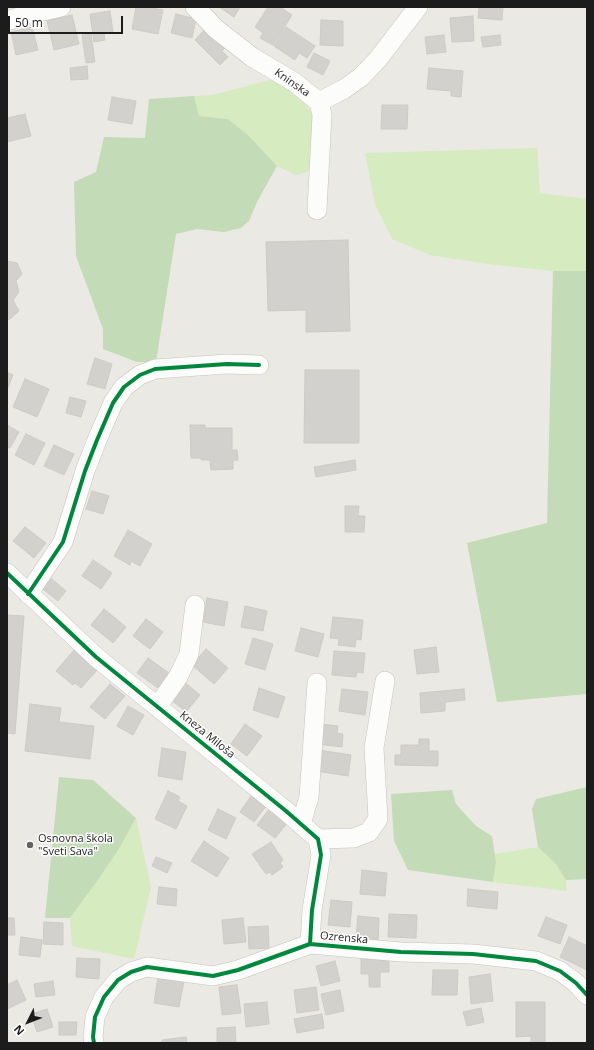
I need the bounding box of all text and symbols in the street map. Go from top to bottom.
scale bar [10,8,125,34]
text: 50 m [15,14,43,31]
street label: Kninska [272,66,312,100]
street label: Kneza Miloša [177,709,237,761]
place label: Osnovna škola "Sveti Sava" [38,832,113,858]
marker: Osnovna škola "Sveti Sava" [25,840,35,850]
street label: Ozrenska [319,929,369,947]
north arrow [8,1002,48,1042]
text: N [10,1022,27,1039]

